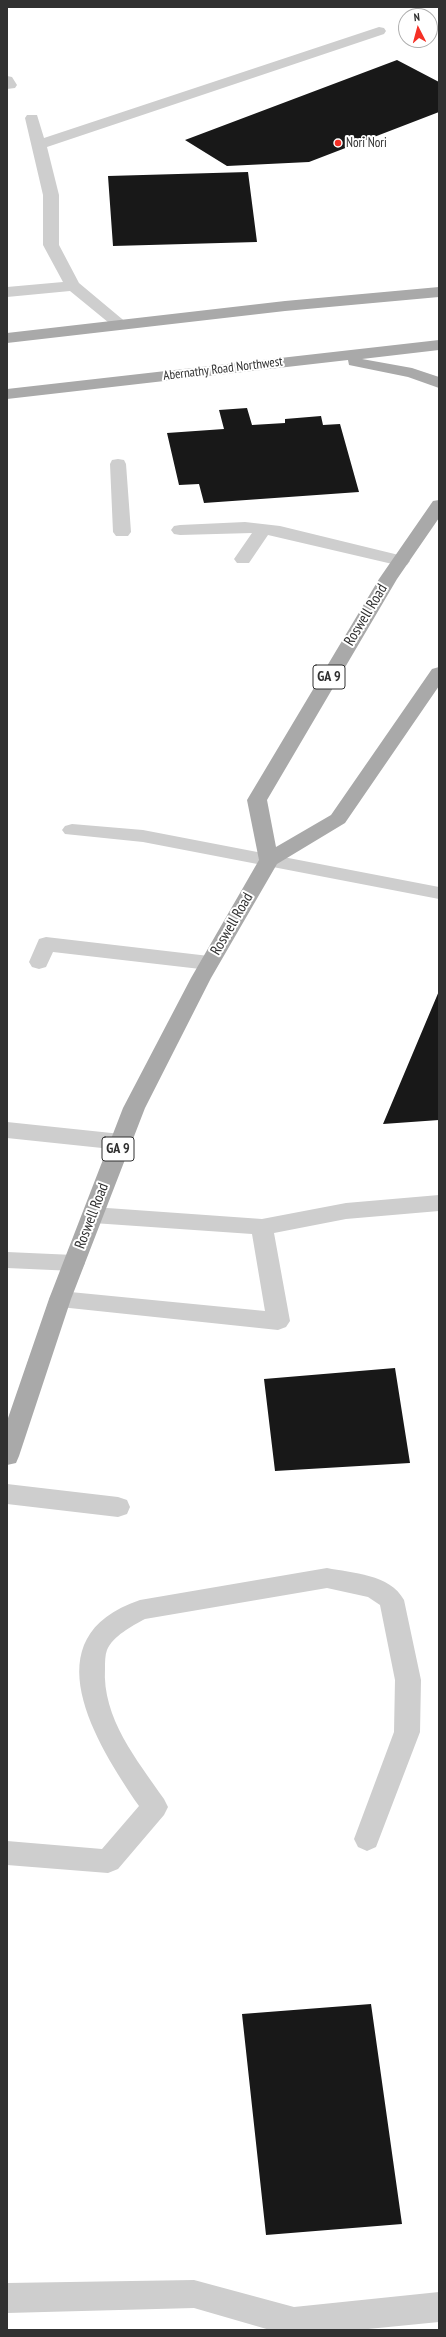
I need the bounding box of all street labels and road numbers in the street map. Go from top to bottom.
street label: Abernathy Road Northwest [162,354,284,384]
street label: Roswell Road [341,581,391,649]
road number: GA 9 [313,665,345,689]
street label: Roswell Road [207,890,257,958]
road number: GA 9 [102,1137,134,1161]
street label: Roswell Road [71,1181,113,1251]

